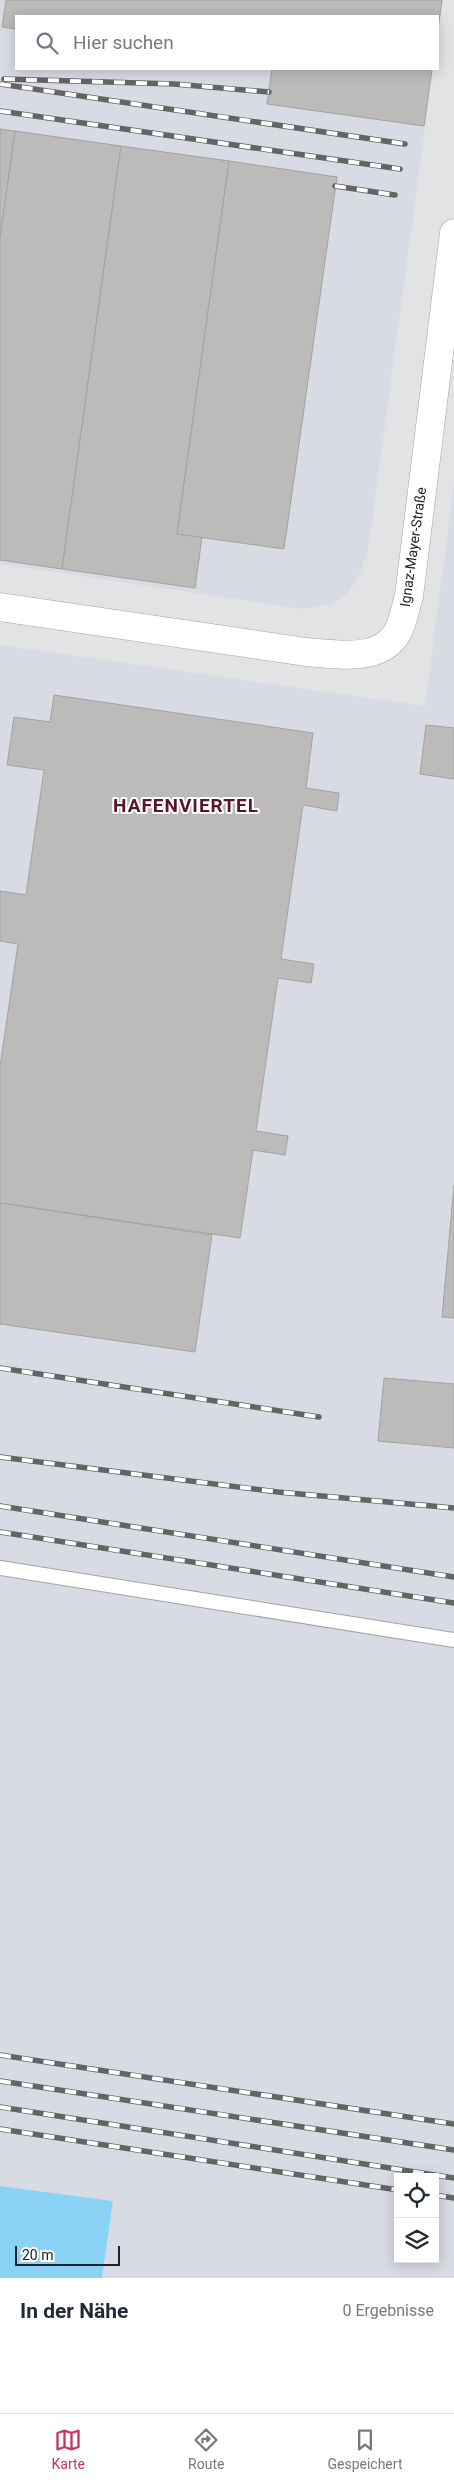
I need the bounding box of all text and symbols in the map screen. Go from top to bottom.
search box [15,15,439,70]
icon: search [33,29,61,57]
text: Hier suchen [73,31,174,54]
street label: Ignaz-Mayer-Straße [397,486,429,608]
district label: HAFENVIERTEL [113,794,259,817]
map controls [394,2173,439,2263]
button: locate [394,2173,439,2218]
button: layers [394,2218,439,2263]
scale bar [15,2243,120,2266]
text: 20 m [22,2247,54,2263]
text: In der Nähe [20,2299,128,2323]
text: 0 Ergebnisse [342,2301,434,2320]
tab: Karte [52,2426,85,2472]
tab: Route [188,2426,224,2472]
tab: Gespeichert [327,2426,402,2472]

